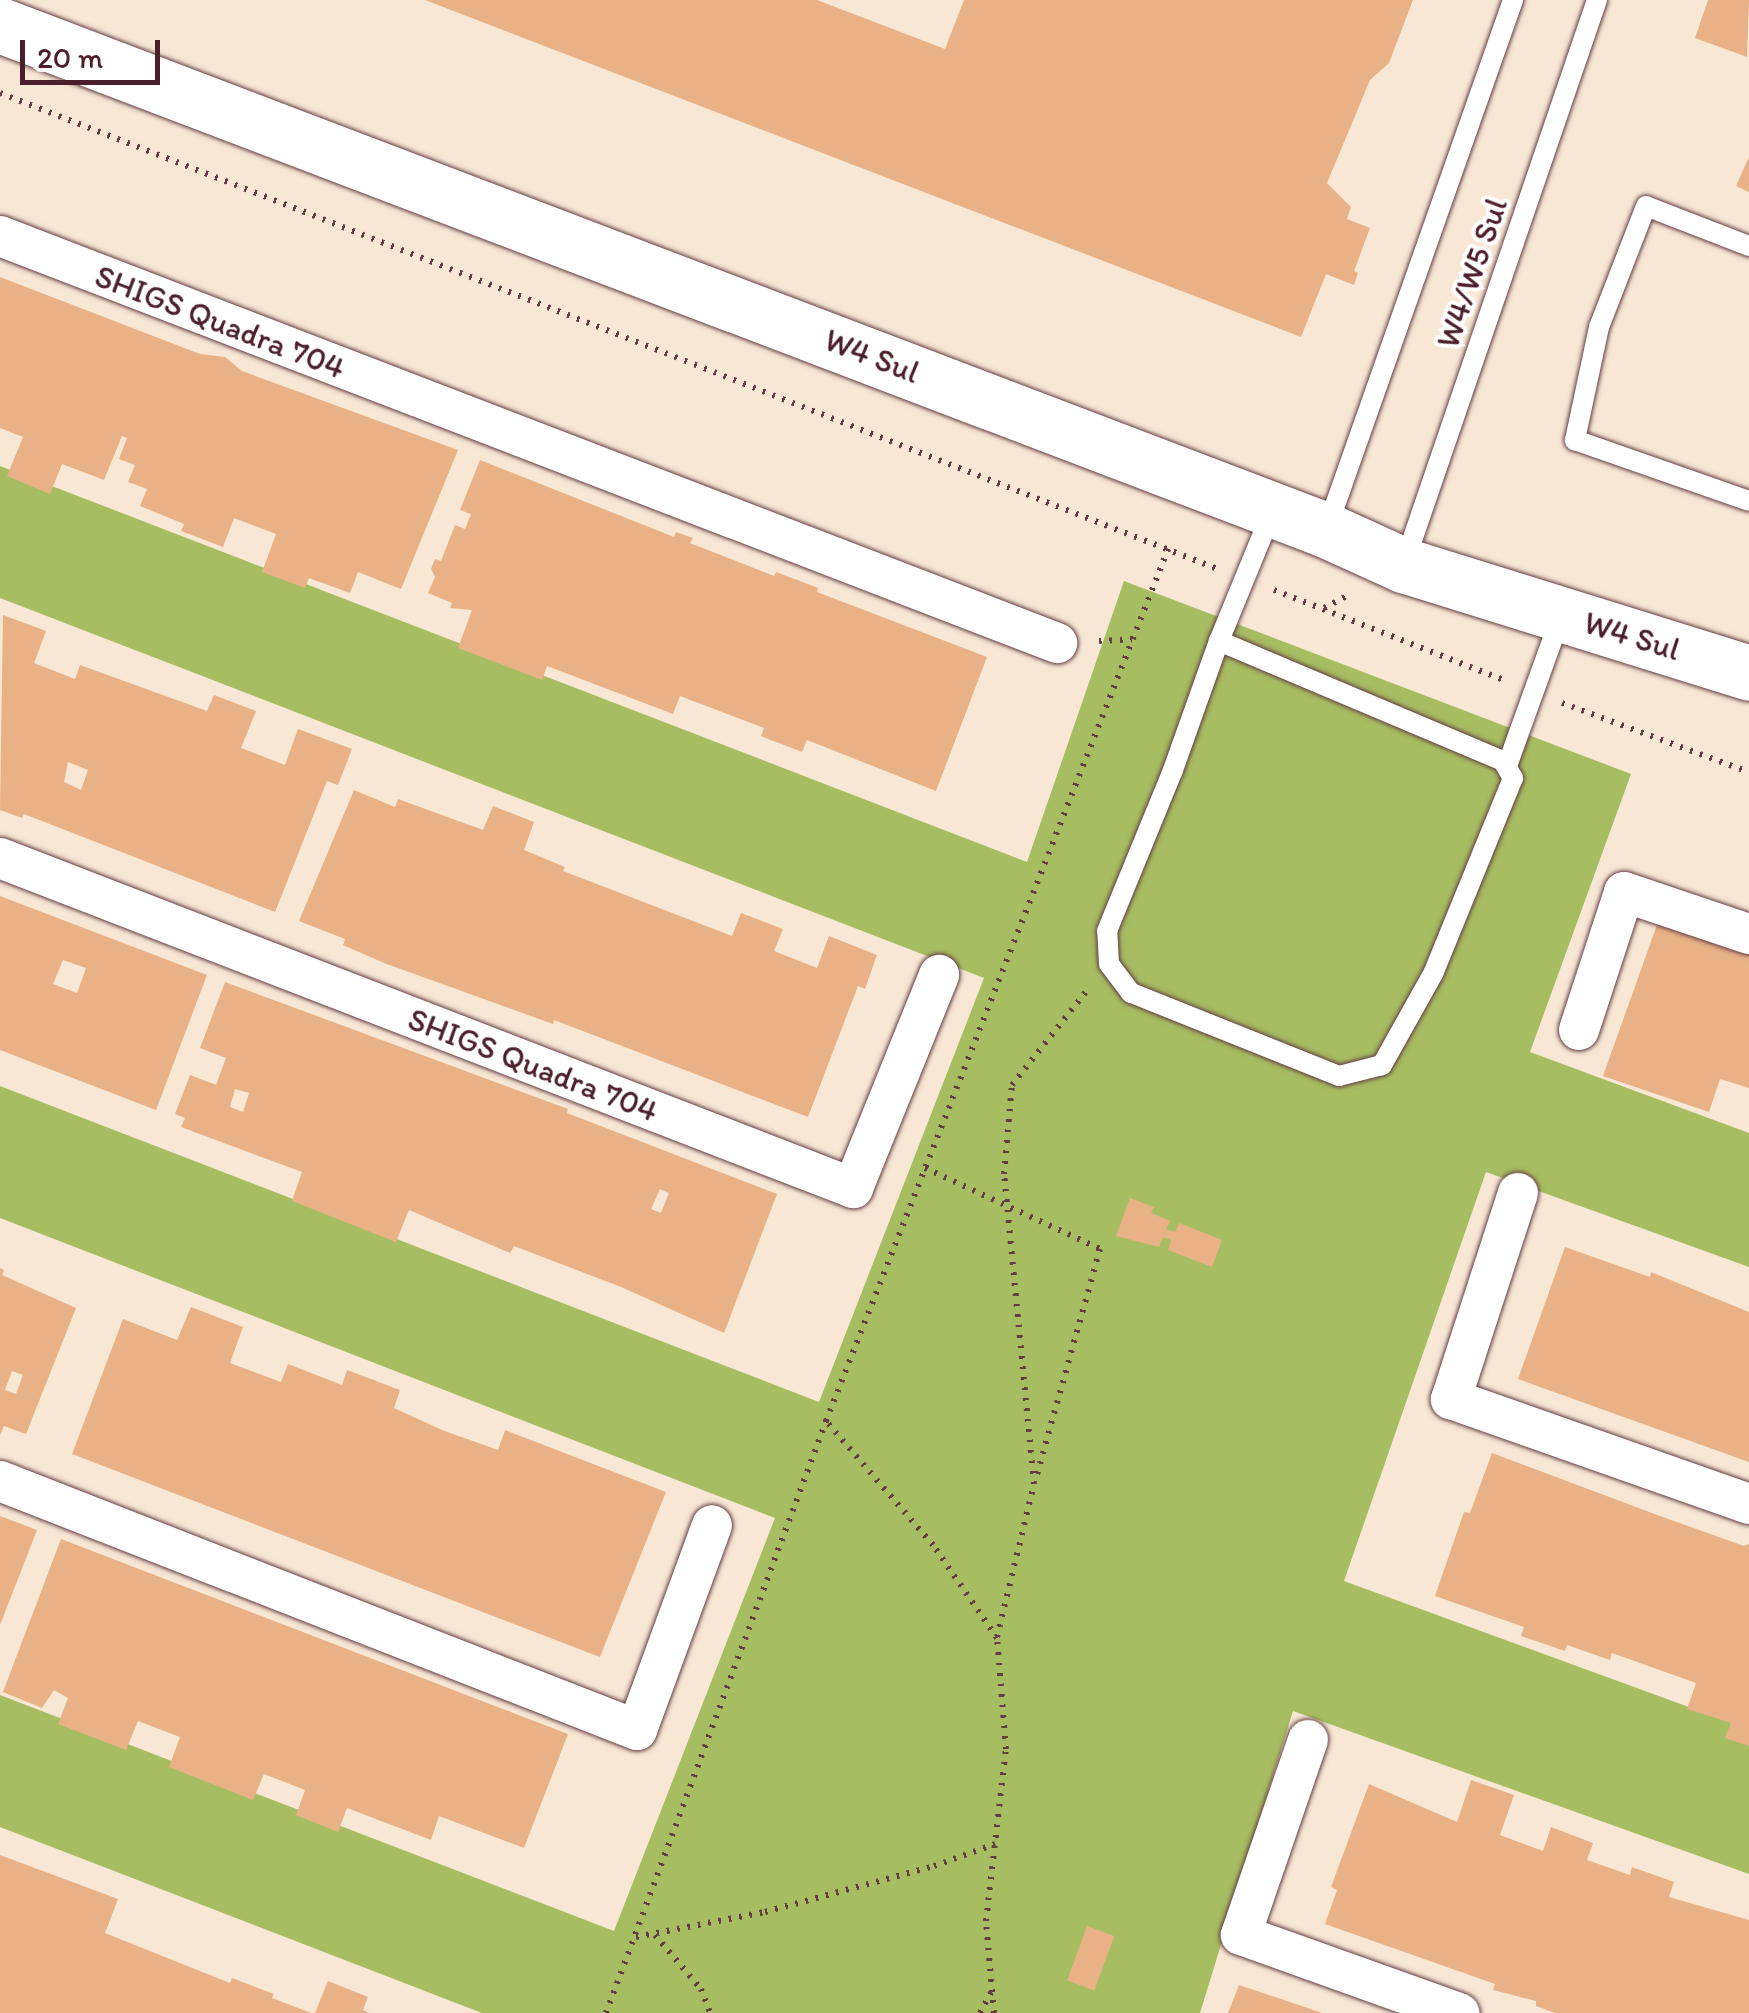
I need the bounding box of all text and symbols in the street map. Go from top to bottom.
scale bar [25,20,165,82]
text: 20 m [37,39,103,76]
street label: W4/W5 Sul [1428,193,1516,353]
street label: SHIGS Quadra 704 [90,257,350,387]
street label: W4 Sul [819,320,925,392]
street label: W4 Sul [1579,603,1685,669]
street label: SHIGS Quadra 704 [403,1000,663,1130]

